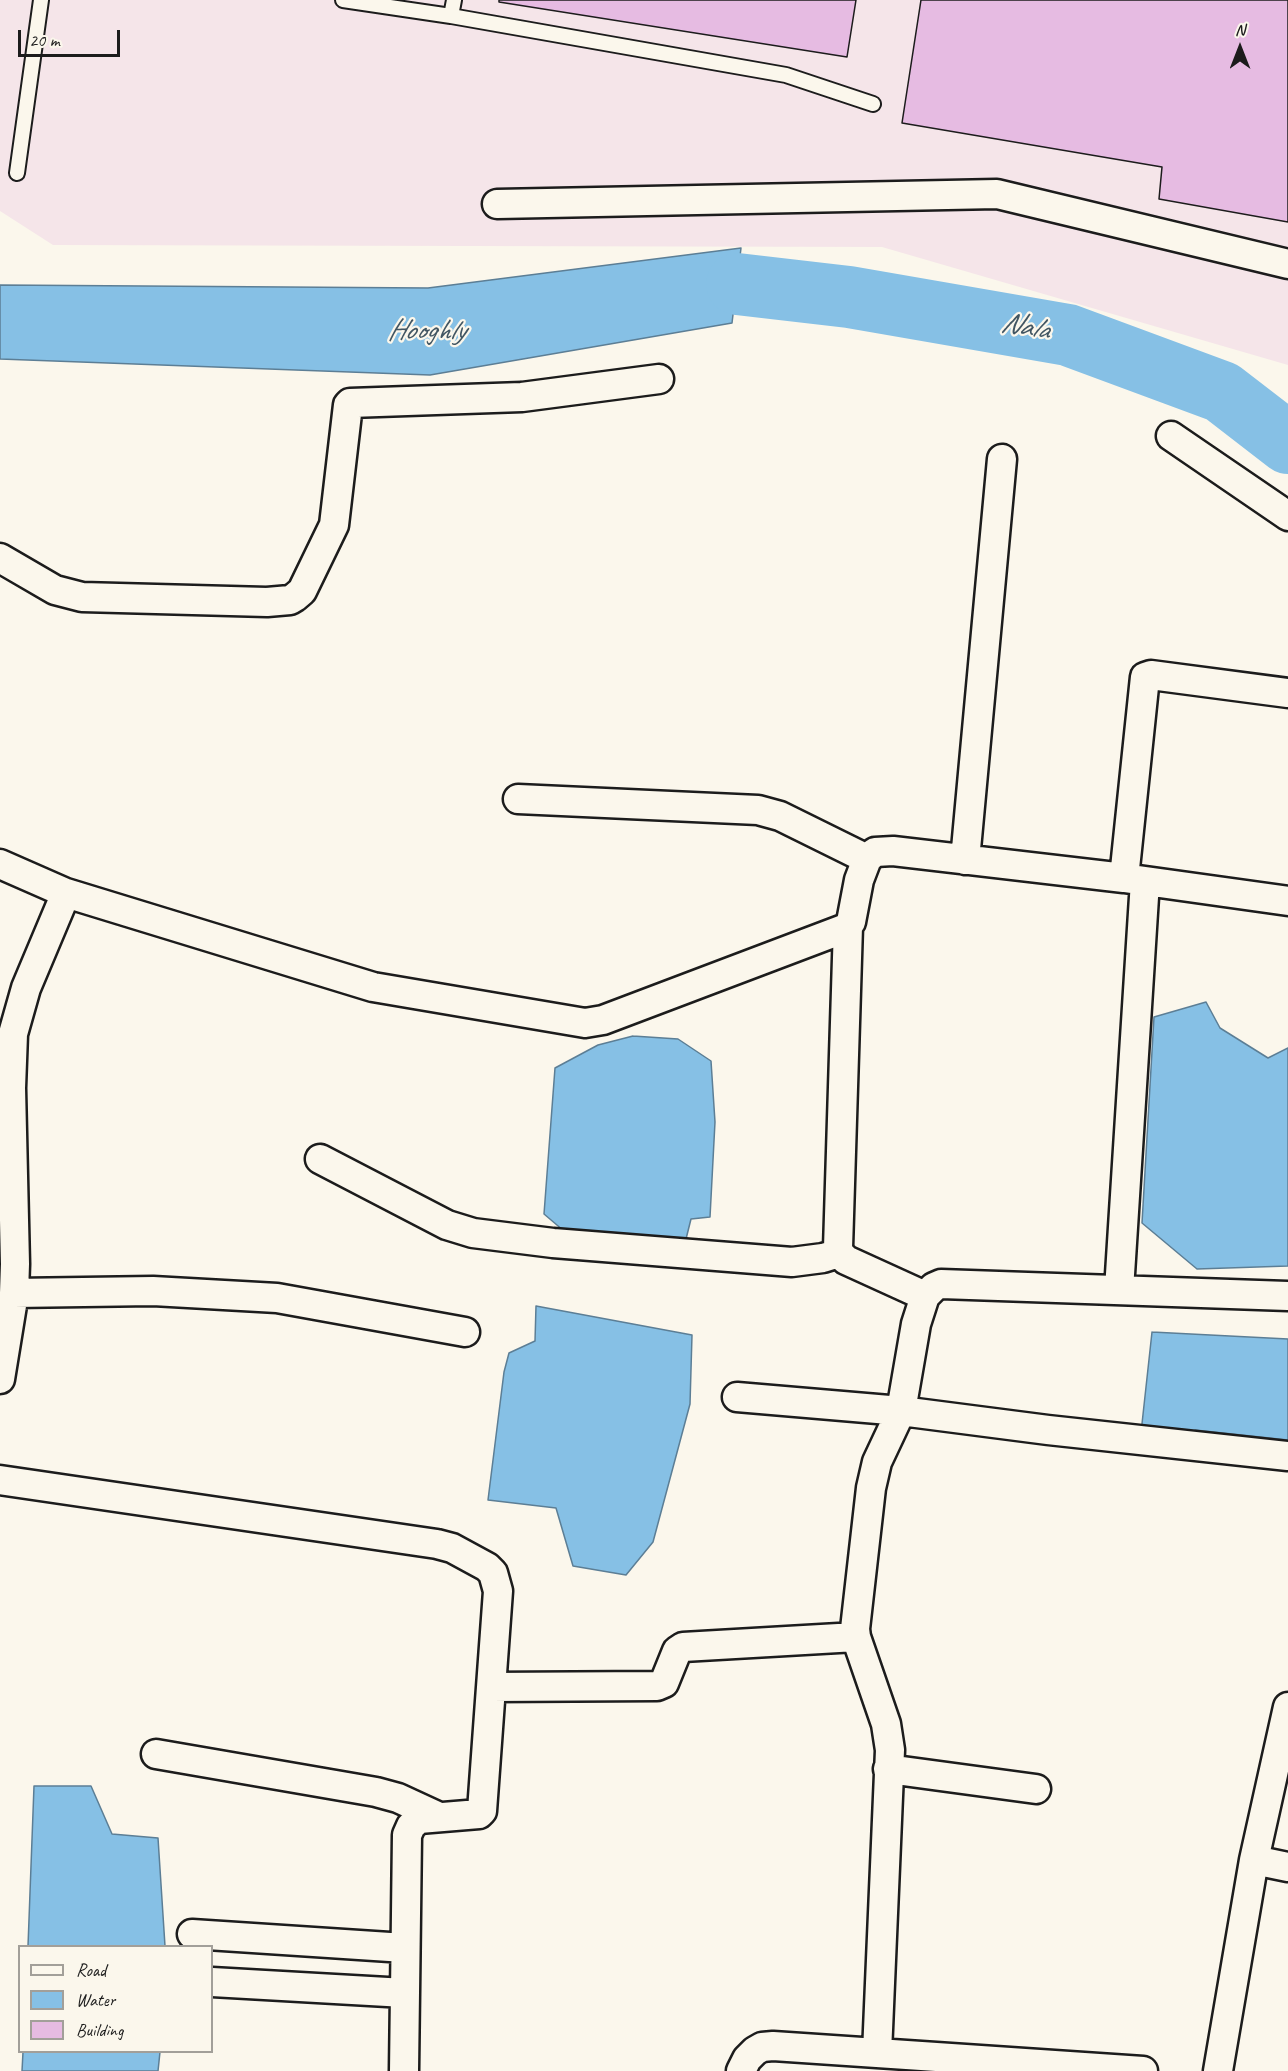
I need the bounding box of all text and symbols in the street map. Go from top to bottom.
scale bar [21,18,123,56]
north arrow [1210,18,1270,78]
text: N [1235,20,1245,40]
text: 20 m [29,29,60,51]
water label: Nala [998,305,1052,349]
water label: Hooghly [387,313,465,349]
legend [18,1945,213,2053]
text: Road [76,1959,106,1981]
text: Water [76,1989,115,2011]
text: Building [76,2019,123,2041]

